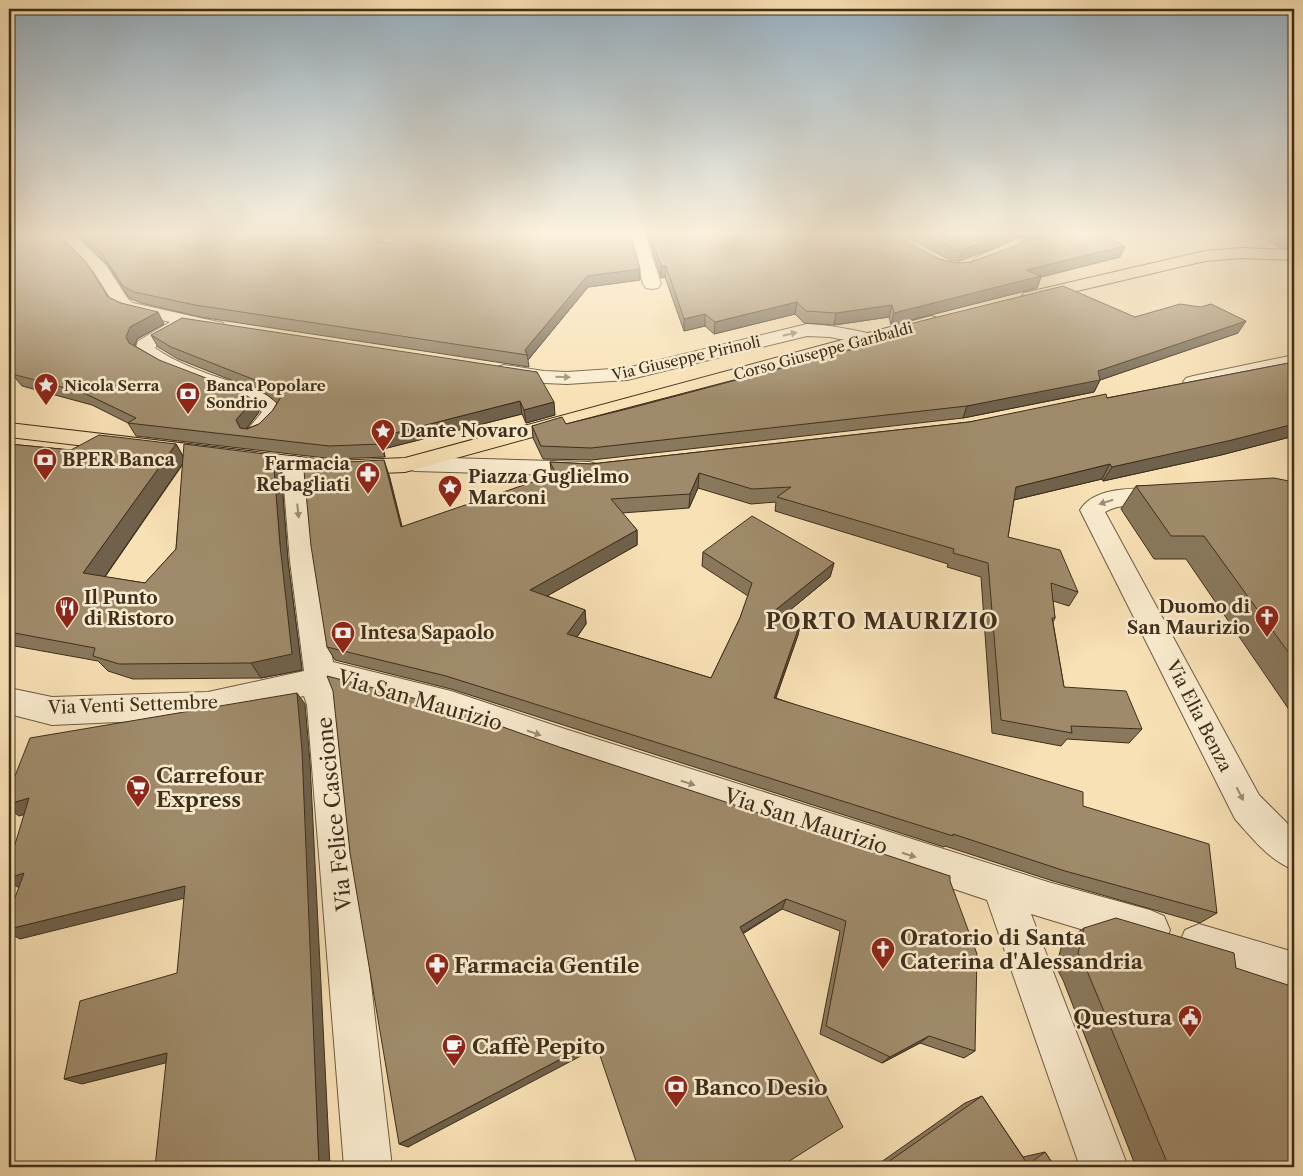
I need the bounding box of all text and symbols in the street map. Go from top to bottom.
street label: Corso Giuseppe Garibaldi [731,318,915,384]
one-way arrow [783,330,798,338]
street label: Via Giuseppe Pirinoli [609,332,763,385]
place icon: Nicola Serra [33,372,59,406]
one-way arrow [555,374,571,382]
place label: Nicola Serra [64,376,160,395]
place label: Banca Popolare Sondrio [206,376,326,412]
bank icon: Banca Popolare Sondrio [175,381,201,415]
place icon: Dante Novaro [370,418,396,452]
place label: Dante Novaro [400,420,528,442]
bank icon: BPER Banca [32,447,58,481]
place label: BPER Banca [62,449,175,471]
place label: Farmacia Rebagliati [256,453,351,496]
pharmacy icon: Farmacia Rebagliati [355,461,381,495]
place label: Piazza Guglielmo Marconi [468,466,629,509]
place icon: Piazza Guglielmo Marconi [437,474,463,508]
one-way arrow [1099,498,1114,506]
one-way arrow [294,504,302,520]
place label: Il Punto di Ristoro [84,587,174,630]
restaurant icon: Il Punto di Ristoro [54,595,80,629]
place label: Duomo di San Maurizio [1127,596,1251,639]
church icon: Duomo di San Maurizio [1254,604,1280,638]
district label: PORTO MAURIZIO [765,608,999,635]
bank icon: Intesa Sapaolo [330,620,356,654]
place label: Intesa Sapaolo [360,622,494,644]
street label: Via Elia Benza [1161,656,1237,776]
street label: Via San Maurizio [334,664,505,736]
street label: Via Venti Settembre [47,691,218,719]
street label: Via Felice Cascione [311,716,357,913]
one-way arrow [526,730,541,737]
place label: Carrefour Express [156,763,265,812]
supermarket icon: Carrefour Express [125,774,151,808]
one-way arrow [681,780,696,787]
street label: Via San Maurizio [720,782,891,859]
one-way arrow [1236,786,1244,801]
one-way arrow [902,852,917,859]
place label: Oratorio di Santa Caterina d'Alessandria [900,925,1144,974]
church icon: Oratorio di Santa Caterina d'Alessandria [870,936,896,970]
pharmacy icon: Farmacia Gentile [424,952,450,986]
place label: Farmacia Gentile [454,953,640,978]
public building icon: Questura [1177,1004,1203,1038]
place label: Questura [1073,1005,1173,1030]
cafe icon: Caffè Pepito [441,1033,467,1067]
place label: Caffè Pepito [472,1034,605,1059]
bank icon: Banco Desio [663,1074,689,1108]
place label: Banco Desio [694,1075,828,1100]

